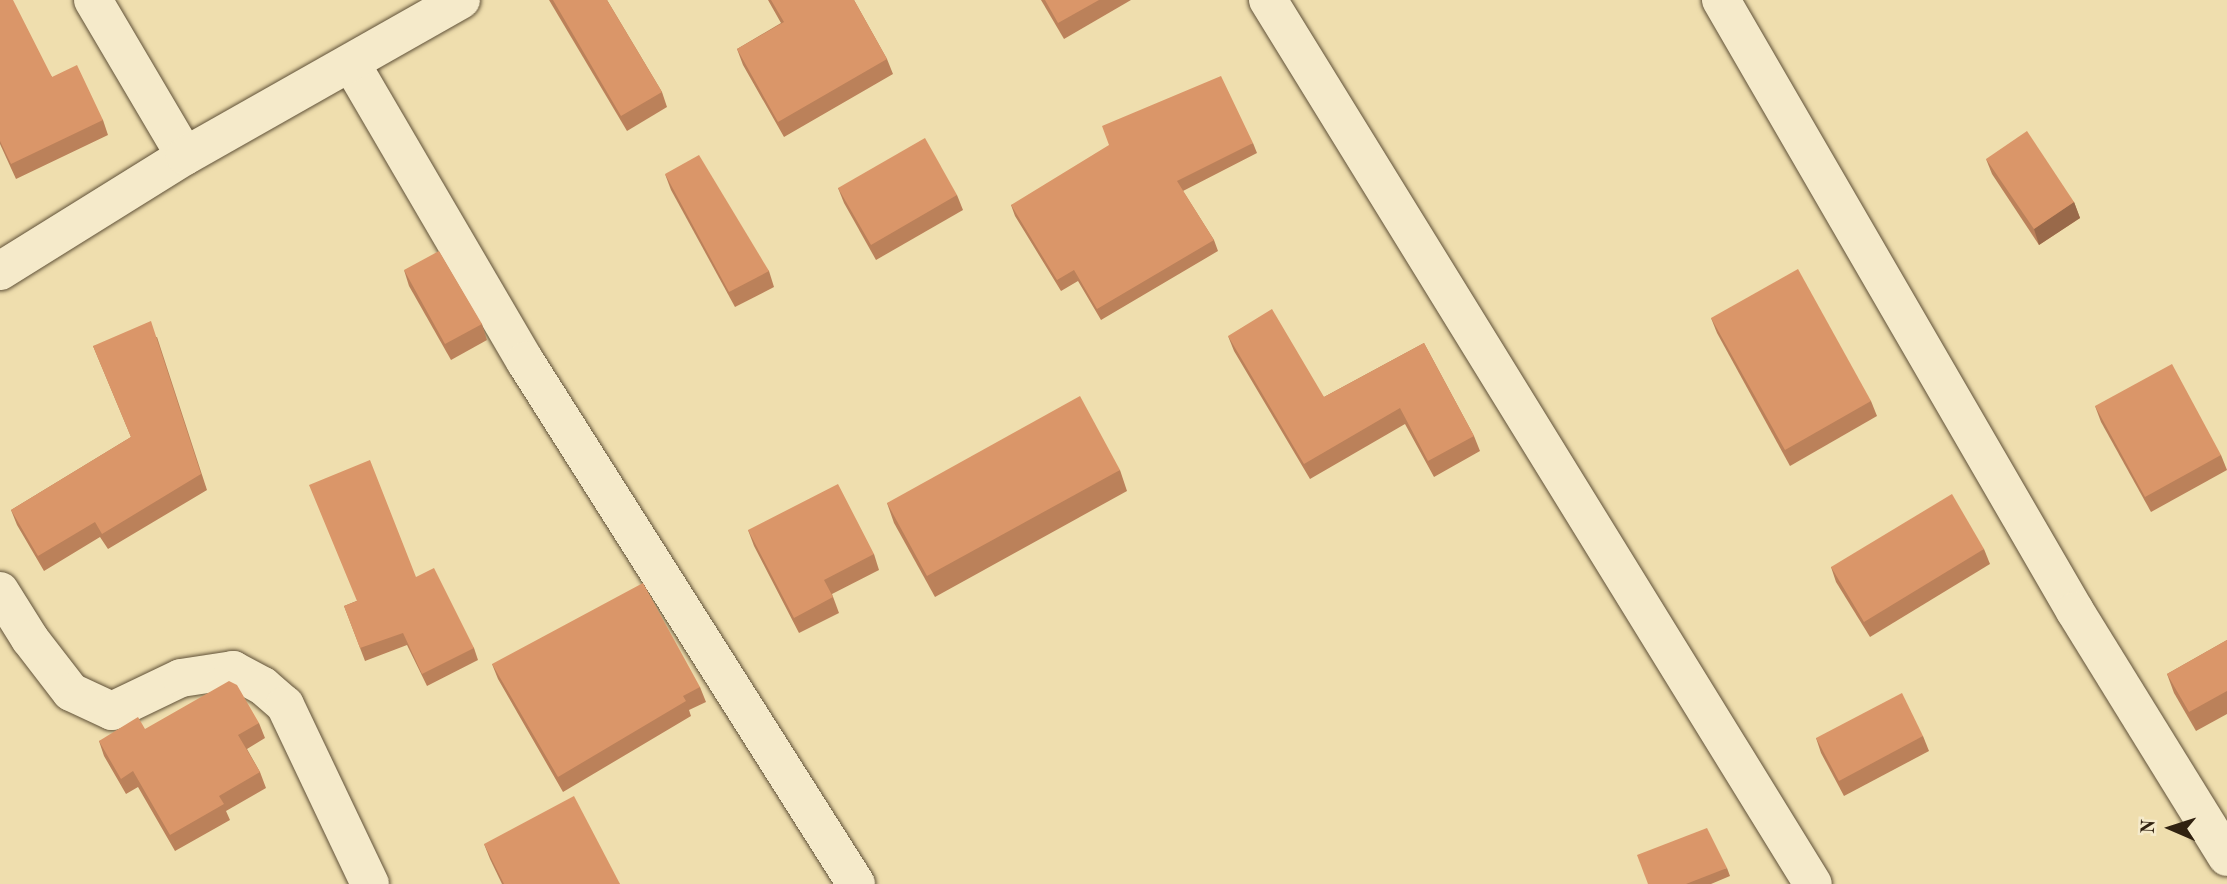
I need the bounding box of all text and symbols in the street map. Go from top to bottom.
north arrow [2136,793,2206,863]
text: N [2140,819,2159,835]

